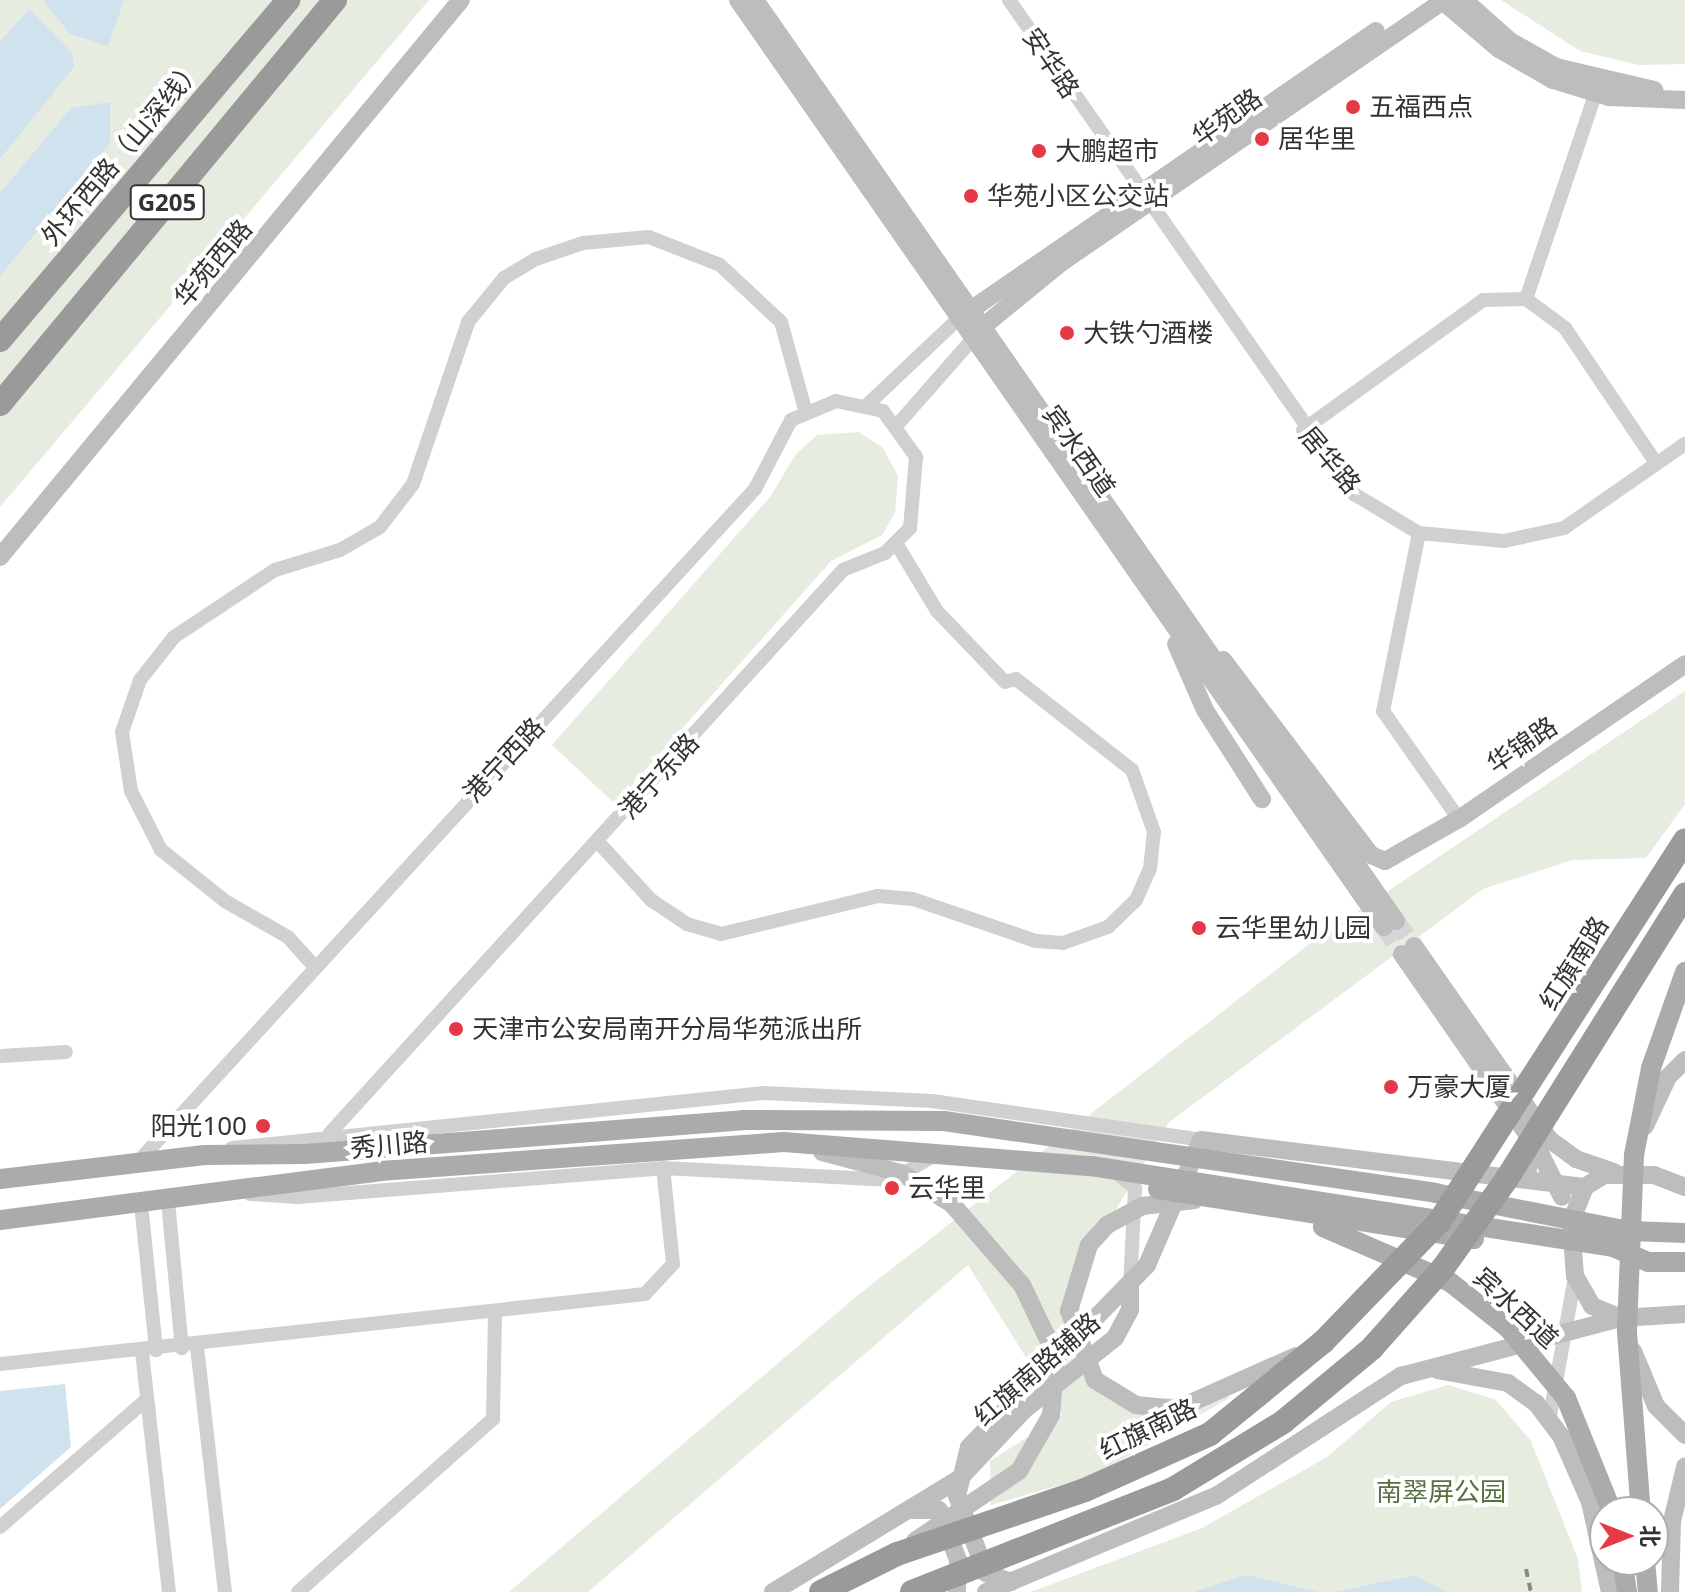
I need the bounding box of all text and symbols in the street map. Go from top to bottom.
street label: 安华路 [1016,22,1086,104]
street label: 外环西路（山深线） [35,52,209,252]
street label: 华苑路 [1186,82,1268,152]
place label: 五福西点 [1369,91,1473,123]
marker: 五福西点 [1344,98,1362,116]
place label: 居华里 [1278,123,1356,155]
marker: 居华里 [1253,130,1271,148]
place label: 大鹏超市 [1055,135,1159,167]
marker: 大鹏超市 [1030,142,1048,160]
place label: 华苑小区公交站 [987,180,1169,212]
road number: G205 [129,182,205,222]
marker: 华苑小区公交站 [962,187,980,205]
street label: 华苑西路 [168,213,258,313]
place label: 大铁勺酒楼 [1083,317,1213,349]
marker: 大铁勺酒楼 [1058,324,1076,342]
street label: 宾水西道 [1036,399,1122,503]
street label: 居华路 [1293,420,1367,500]
street label: 华锦路 [1481,710,1563,780]
street label: 港宁西路 [457,711,551,809]
street label: 港宁东路 [613,727,705,825]
street label: 红旗南路 [1533,911,1615,1015]
place label: 云华里幼儿园 [1215,912,1371,944]
marker: 云华里幼儿园 [1190,919,1208,937]
place label: 天津市公安局南开分局华苑派出所 [472,1013,862,1045]
marker: 天津市公安局南开分局华苑派出所 [447,1020,465,1038]
place label: 万豪大厦 [1407,1071,1511,1103]
marker: 万豪大厦 [1382,1078,1400,1096]
place label: 阳光100 [150,1110,247,1142]
marker: 阳光100 [254,1117,272,1135]
street label: 秀川路 [349,1126,429,1164]
place label: 云华里 [908,1172,986,1204]
marker: 云华里 [883,1179,901,1197]
street label: 宾水西道 [1467,1261,1565,1355]
street label: 红旗南路辅路 [968,1306,1106,1432]
street label: 红旗南路 [1094,1392,1202,1466]
park label: 南翠屏公园 [1376,1476,1506,1508]
north arrow [1589,1496,1669,1576]
text: 北 [1636,1525,1666,1547]

